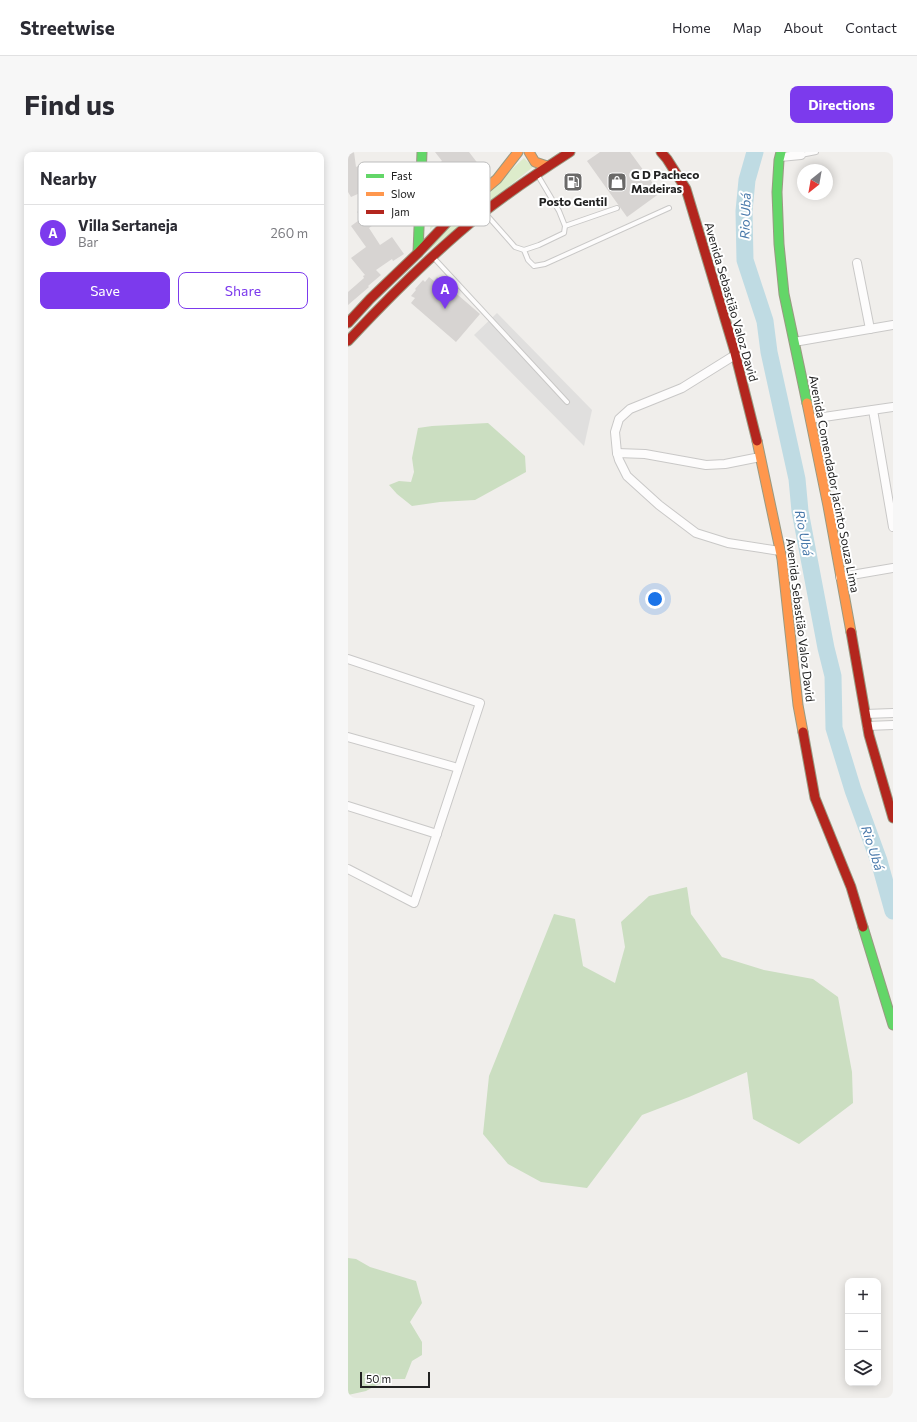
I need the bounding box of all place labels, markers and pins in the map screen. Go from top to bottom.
place label: G D Pacheco Madeiras [631,167,699,195]
fuel station icon: Posto Gentil [562,171,584,193]
shop icon: G D Pacheco Madeiras [606,171,628,193]
place label: Posto Gentil [539,194,607,208]
pin: A [432,276,458,309]

